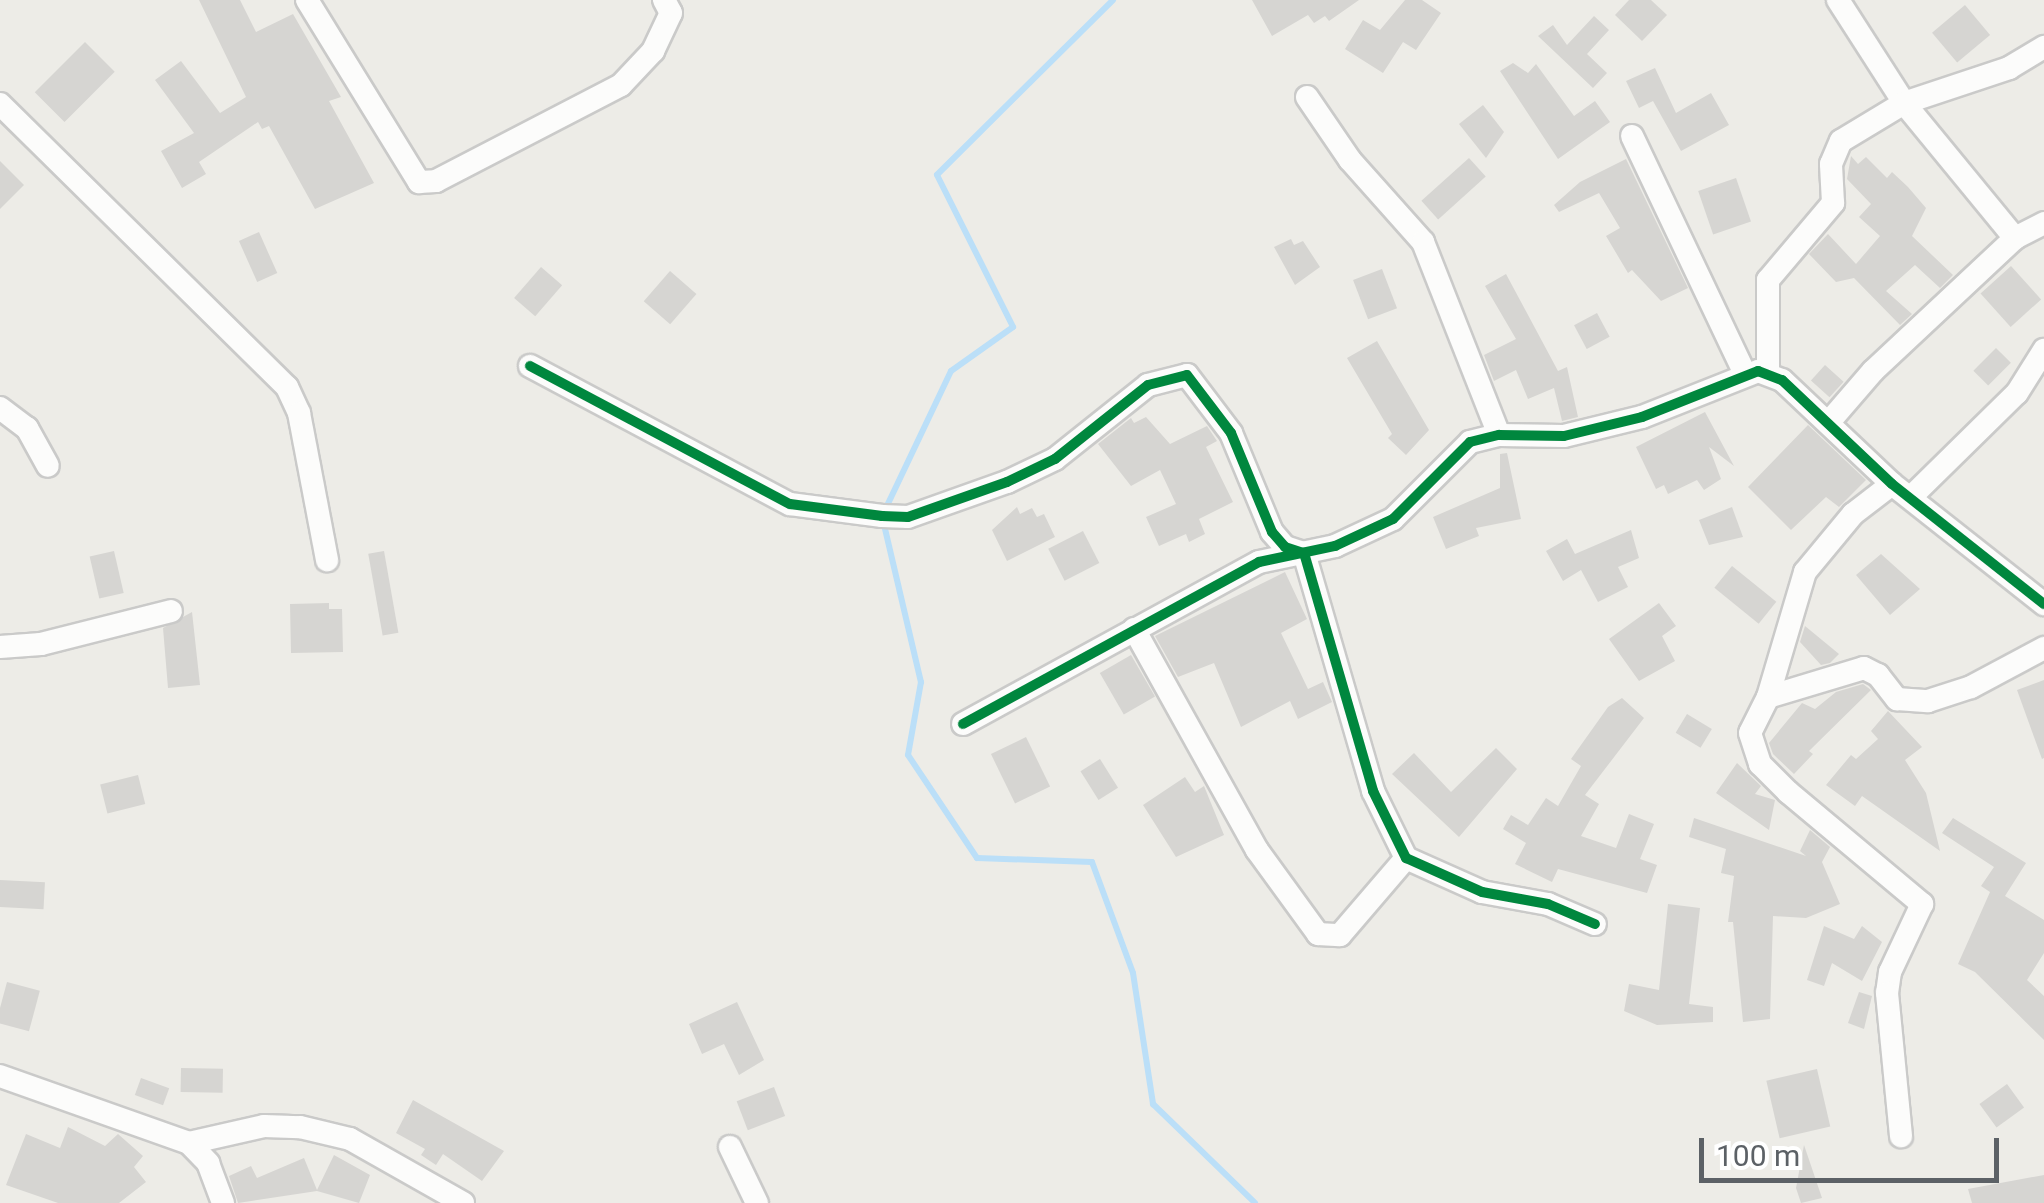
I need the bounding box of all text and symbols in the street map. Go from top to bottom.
scale bar [1704,1118,2004,1180]
text: 100 m [1716,1138,1800,1173]

